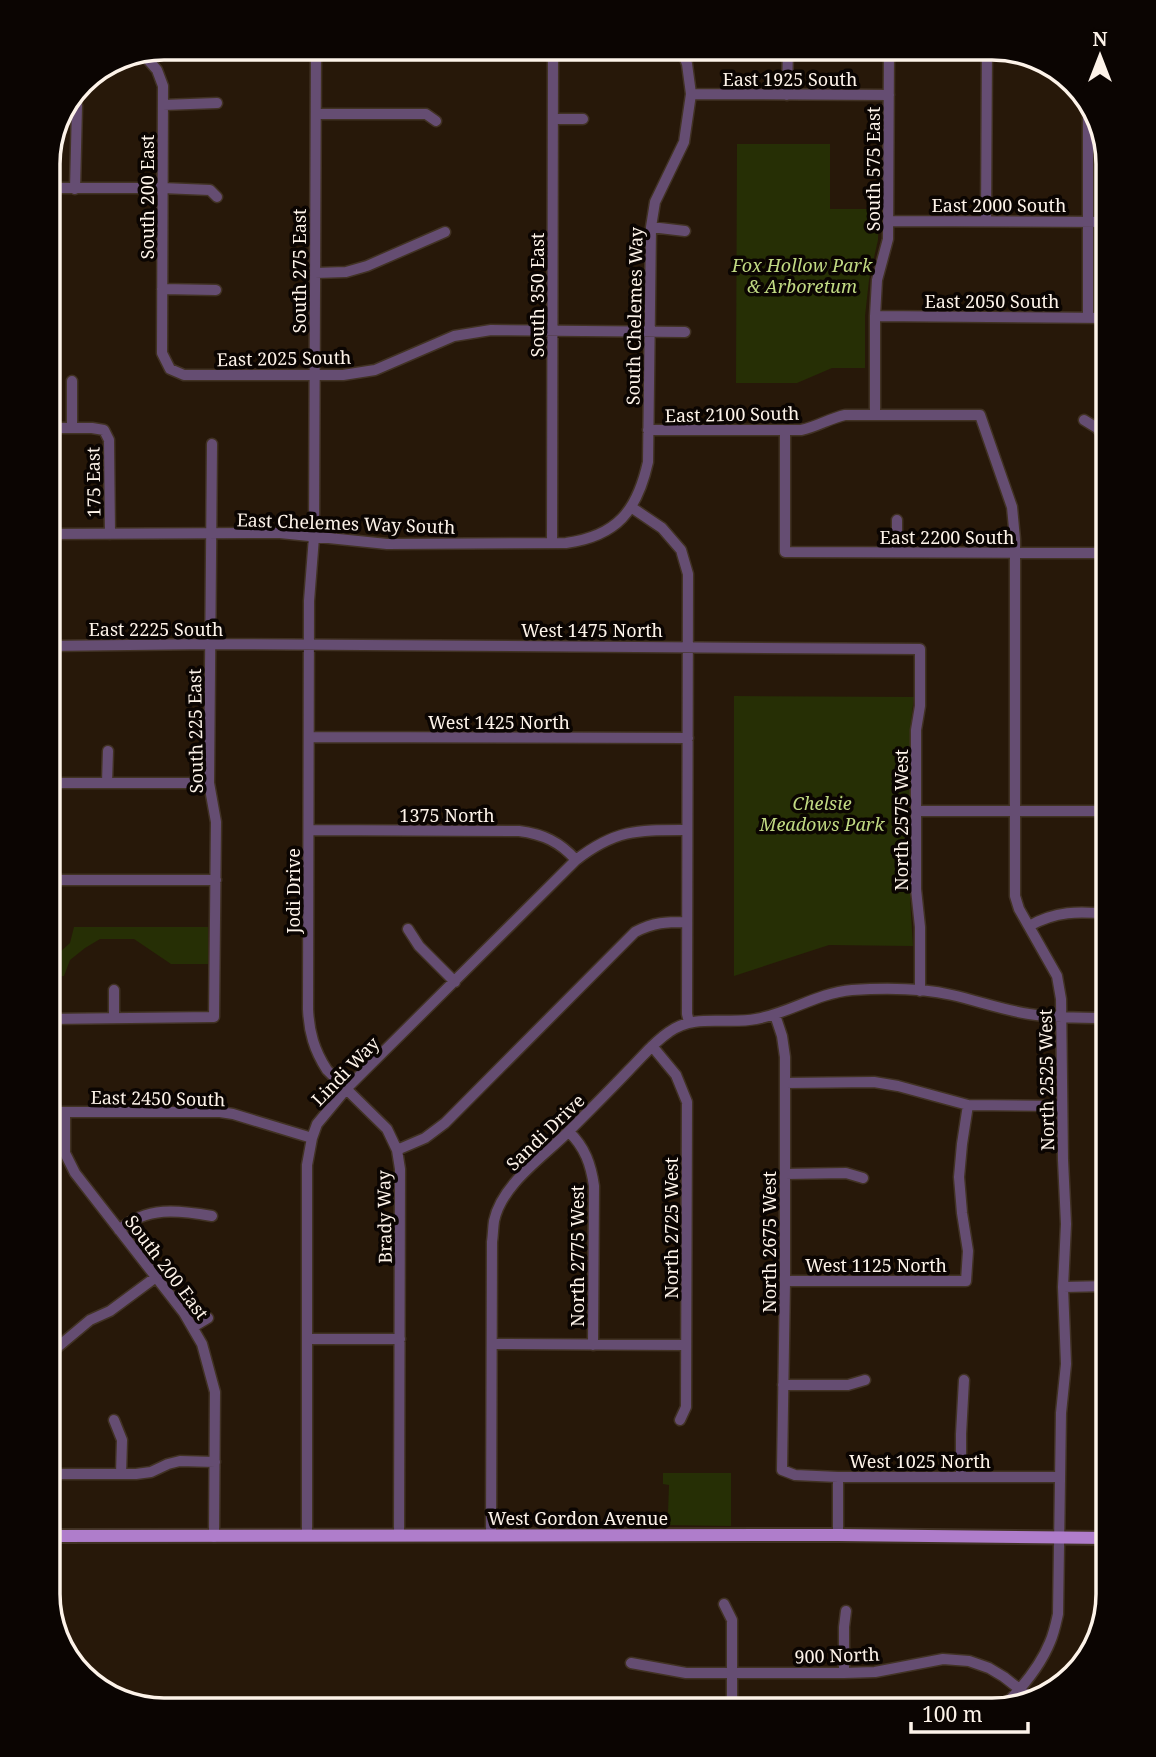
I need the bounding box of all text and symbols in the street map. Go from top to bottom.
north arrow [1065,21,1135,91]
text: N [1093,26,1108,52]
street label: East 1925 South [723,67,857,91]
street label: South 575 East [861,107,885,231]
street label: South 200 East [135,135,159,259]
street label: East 2000 South [932,193,1066,217]
street label: South 275 East [287,209,311,333]
street label: South Chelemes Way [620,226,648,405]
street label: South 350 East [525,233,549,357]
park label: Fox Hollow Park & Arboretum [731,253,873,298]
street label: East 2050 South [925,289,1059,313]
street label: East 2025 South [216,345,352,371]
street label: East 2100 South [664,401,800,427]
street label: 175 East [80,446,106,518]
street label: East Chelemes Way South [236,507,456,539]
street label: East 2200 South [880,525,1014,549]
street label: East 2225 South [89,617,223,641]
street label: West 1475 North [521,618,663,642]
street label: South 225 East [182,668,208,794]
street label: West 1425 North [428,710,570,734]
street label: North 2575 West [889,749,913,891]
park label: Chelsie Meadows Park [759,791,885,836]
street label: 1375 North [399,803,495,827]
street label: Jodi Drive [281,848,305,935]
street label: North 2525 West [1033,1009,1059,1151]
street label: Lindi Way [306,1031,385,1111]
street label: East 2450 South [90,1085,226,1111]
street label: Sandi Drive [501,1088,589,1176]
street label: North 2725 West [659,1157,683,1299]
street label: Brady Way [371,1169,397,1264]
street label: North 2675 West [757,1171,781,1313]
street label: North 2775 West [565,1185,589,1327]
street label: South 200 East [120,1210,214,1324]
street label: West 1125 North [805,1253,947,1277]
street label: West 1025 North [849,1449,991,1473]
street label: West Gordon Avenue [488,1506,668,1530]
street label: 900 North [794,1642,880,1668]
scale bar [911,1690,1028,1734]
text: 100 m [922,1700,983,1728]

